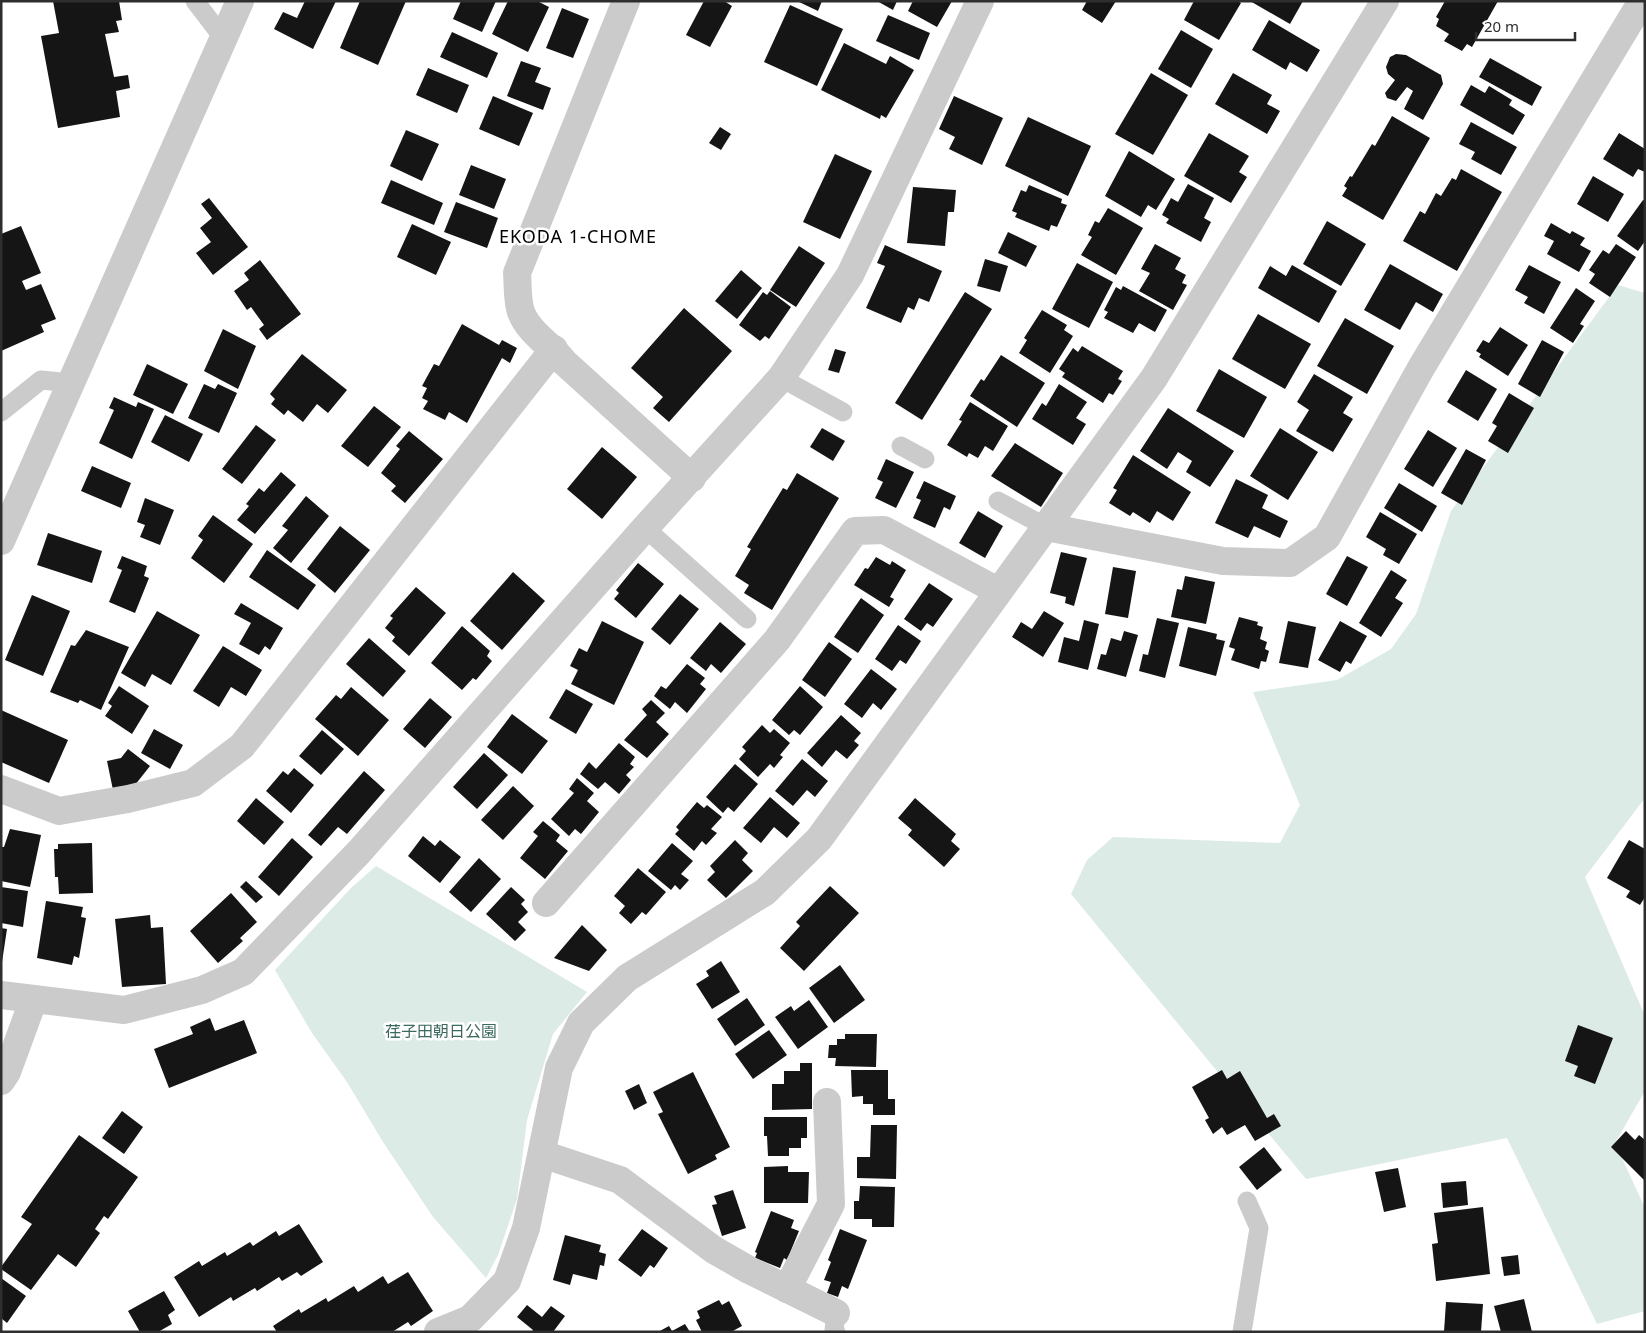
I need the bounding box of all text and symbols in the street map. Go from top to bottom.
scale bar [1476,10,1575,42]
text: 20 m [1484,16,1519,36]
district label: EKODA 1-CHOME [499,224,657,248]
park label: 荏子田朝日公園 [385,1020,497,1042]

